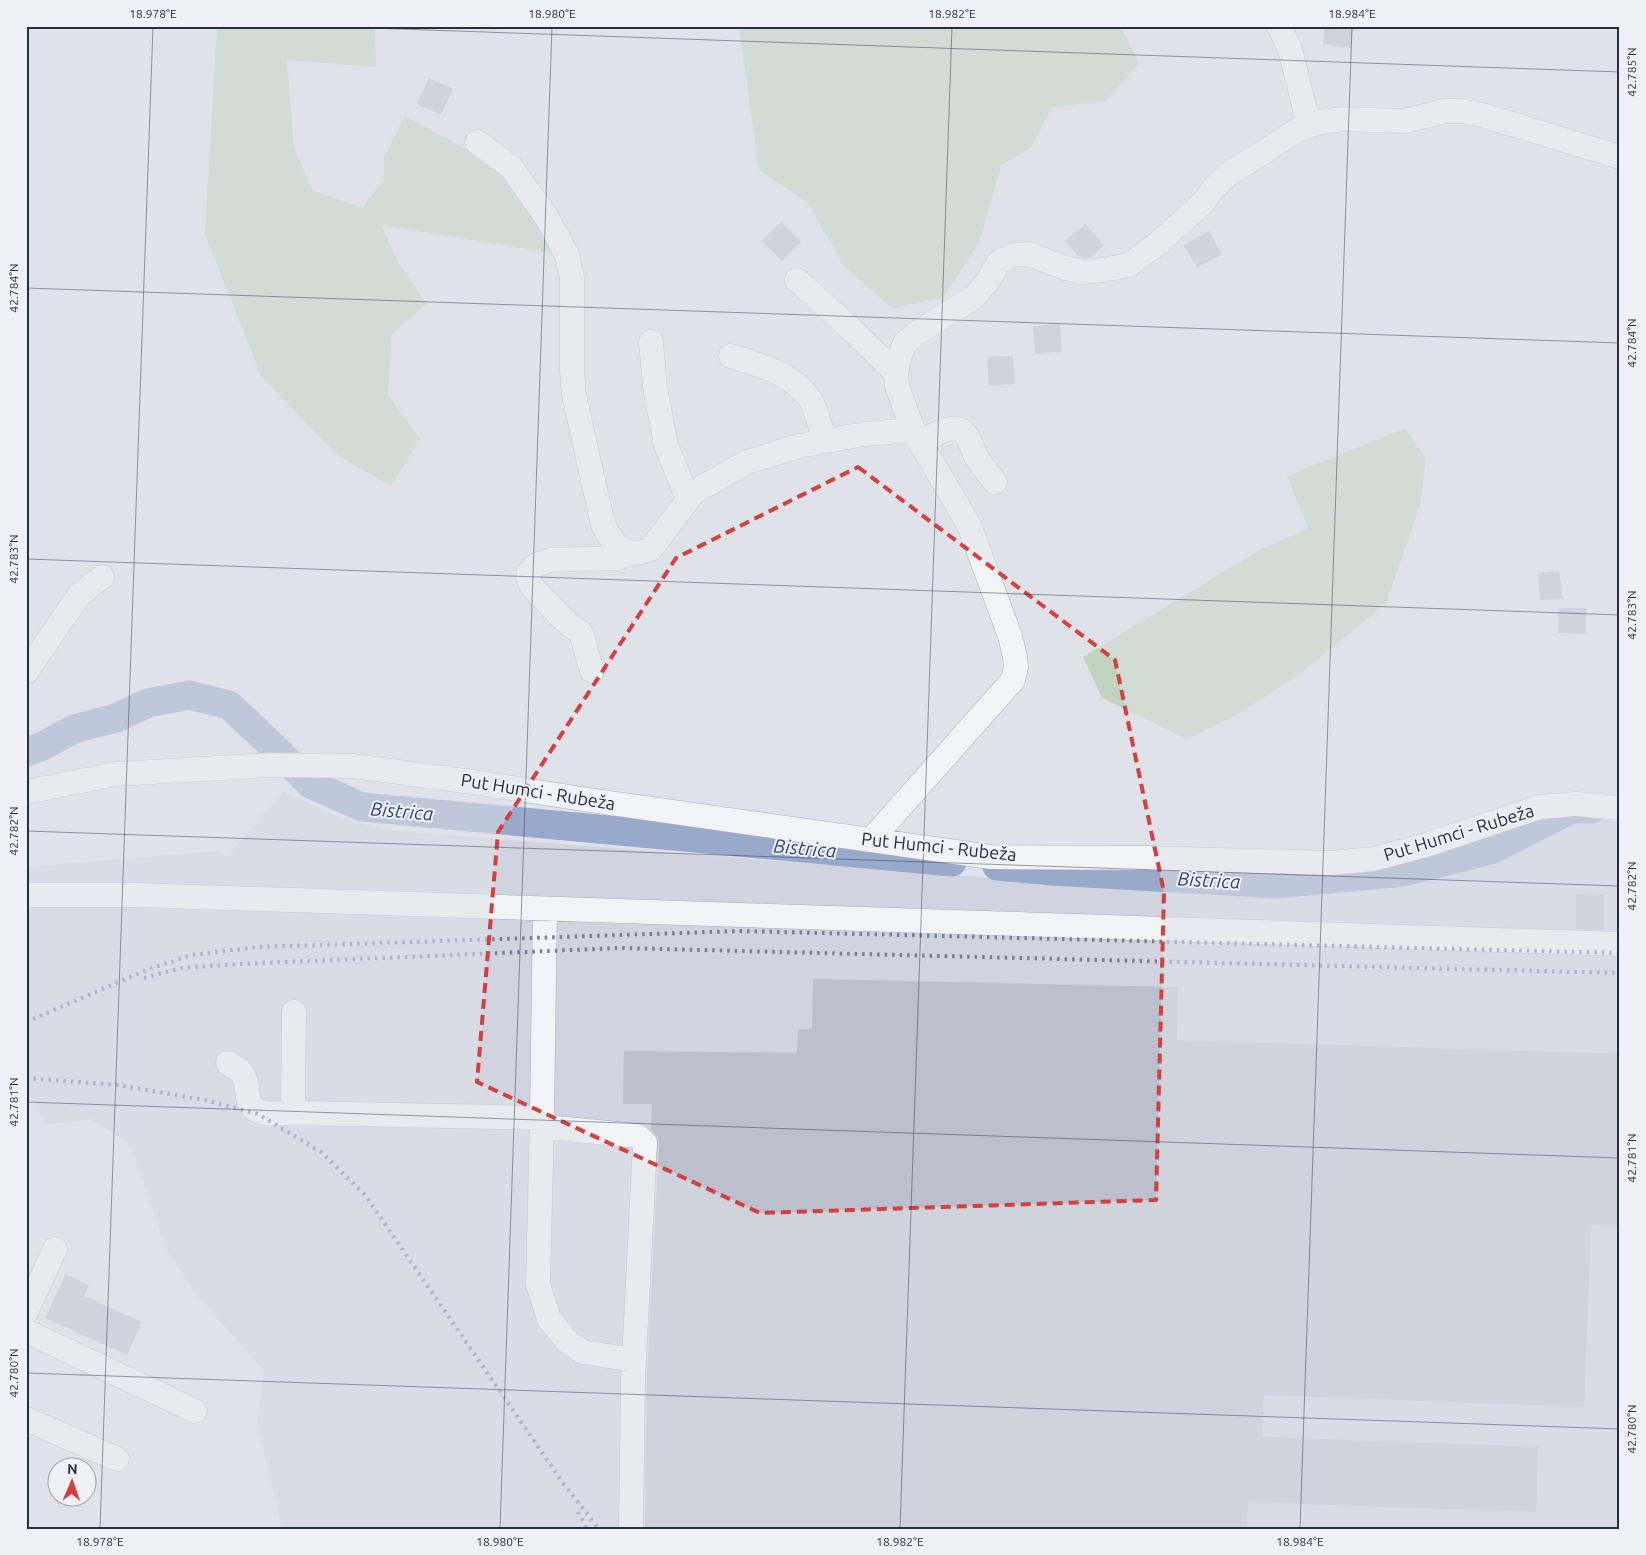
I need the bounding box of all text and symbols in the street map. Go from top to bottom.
text: 18.978°E [129,7,177,20]
text: 18.980°E [528,7,576,20]
text: 18.982°E [928,7,976,20]
text: 18.984°E [1328,7,1376,20]
text: 42.785°N [1625,47,1638,97]
text: 42.784°N [7,263,20,313]
text: 42.784°N [1625,318,1638,368]
text: 42.783°N [7,534,20,584]
text: 42.783°N [1625,590,1638,640]
street label: Put Humci - Rubeža [459,769,617,813]
water label: Bistrica [370,797,434,825]
street label: Put Humci - Rubeža [1381,800,1536,864]
text: 42.782°N [7,806,20,856]
street label: Put Humci - Rubeža [860,828,1018,864]
water label: Bistrica [773,834,837,862]
text: 42.782°N [1625,861,1638,911]
water label: Bistrica [1177,867,1241,893]
text: 42.781°N [7,1077,20,1127]
text: 42.781°N [1625,1133,1638,1183]
text: 42.780°N [7,1348,20,1398]
text: 42.780°N [1625,1404,1638,1454]
north arrow [48,1458,98,1508]
text: N [67,1461,78,1477]
text: 18.978°E [76,1535,124,1548]
text: 18.980°E [476,1535,524,1548]
text: 18.982°E [876,1535,924,1548]
text: 18.984°E [1276,1535,1324,1548]

